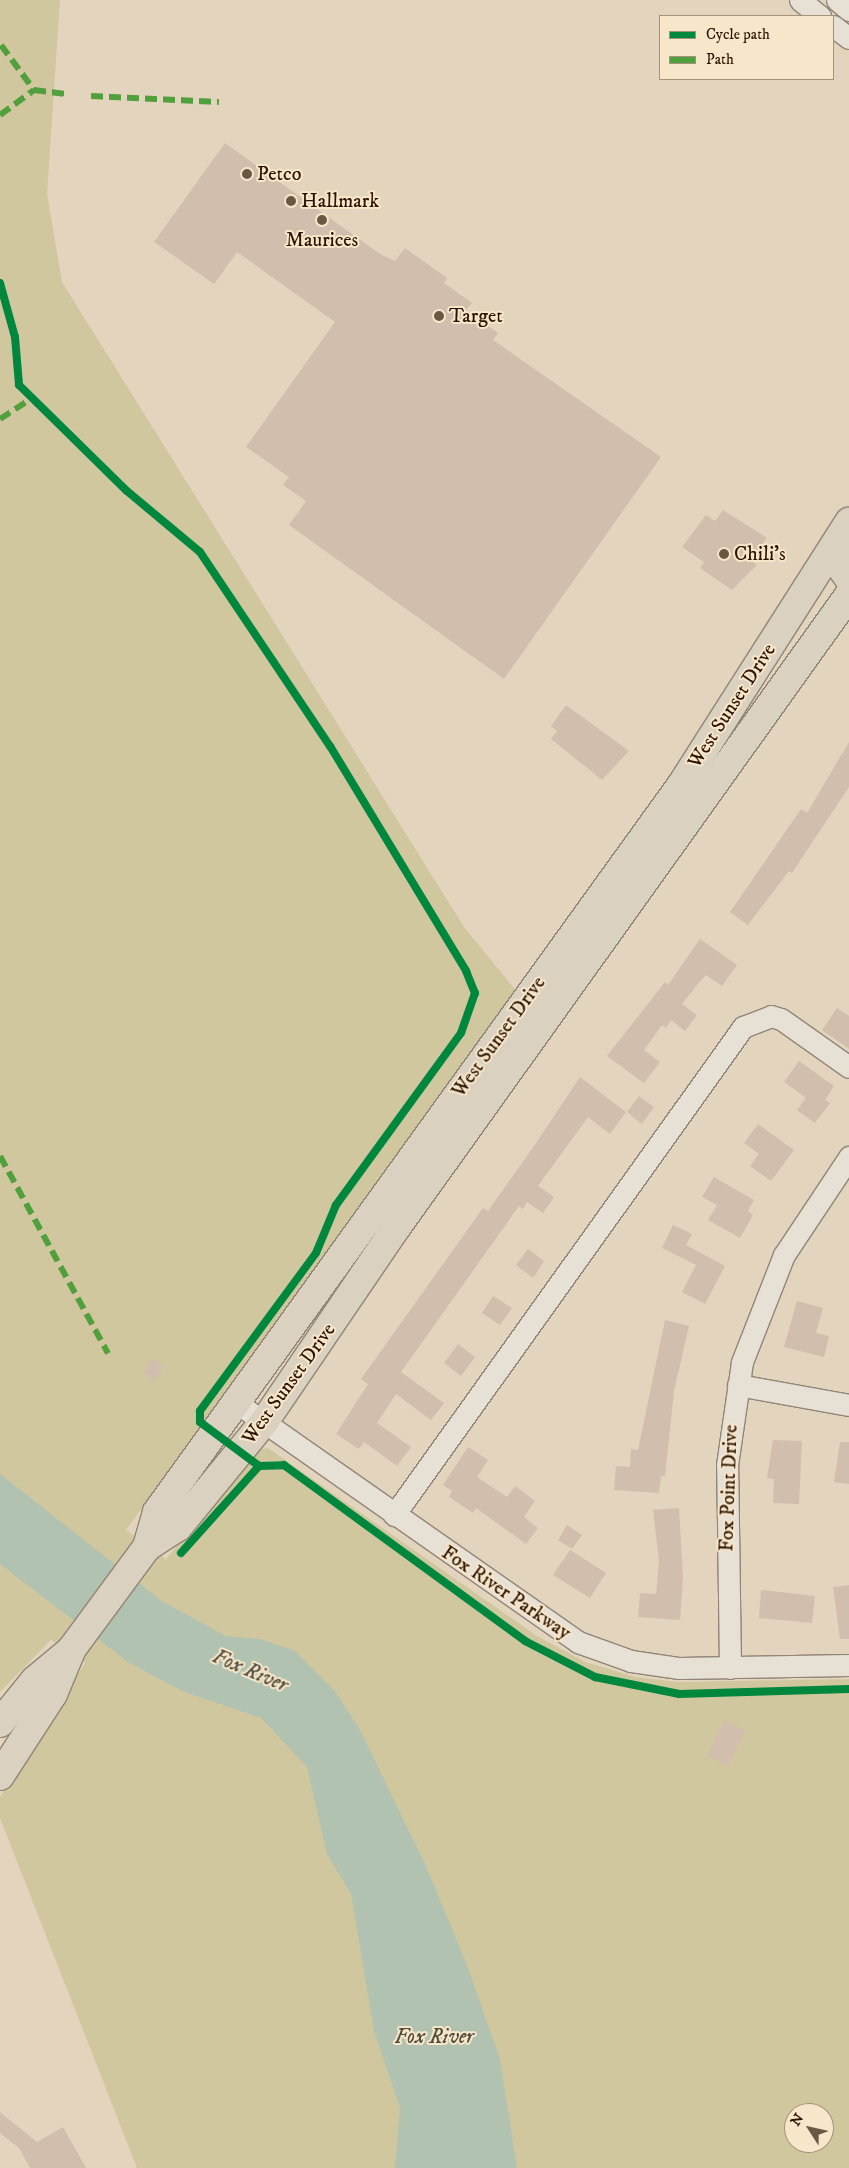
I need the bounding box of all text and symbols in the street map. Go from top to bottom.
legend [659,15,834,80]
text: Cycle path [706,25,770,44]
text: Path [706,50,734,69]
place label: Petco [257,162,301,186]
marker: Petco [241,168,253,180]
place label: Hallmark [301,189,379,213]
marker: Hallmark [285,195,297,207]
marker: Maurices [316,214,328,226]
place label: Maurices [286,228,358,252]
place label: Target [449,304,503,328]
marker: Target [433,310,445,322]
place label: Chili's [734,542,786,566]
marker: Chili's [718,548,730,560]
street label: West Sunset Drive [683,639,781,773]
street label: West Sunset Drive [447,972,551,1102]
street label: West Sunset Drive [237,1319,341,1449]
street label: Fox Point Drive [715,1424,743,1552]
street label: Fox River Parkway [437,1541,575,1645]
water label: Fox River [209,1644,291,1698]
water label: Fox River [394,2024,474,2050]
north arrow [784,2103,834,2153]
text: N [787,2110,808,2130]

